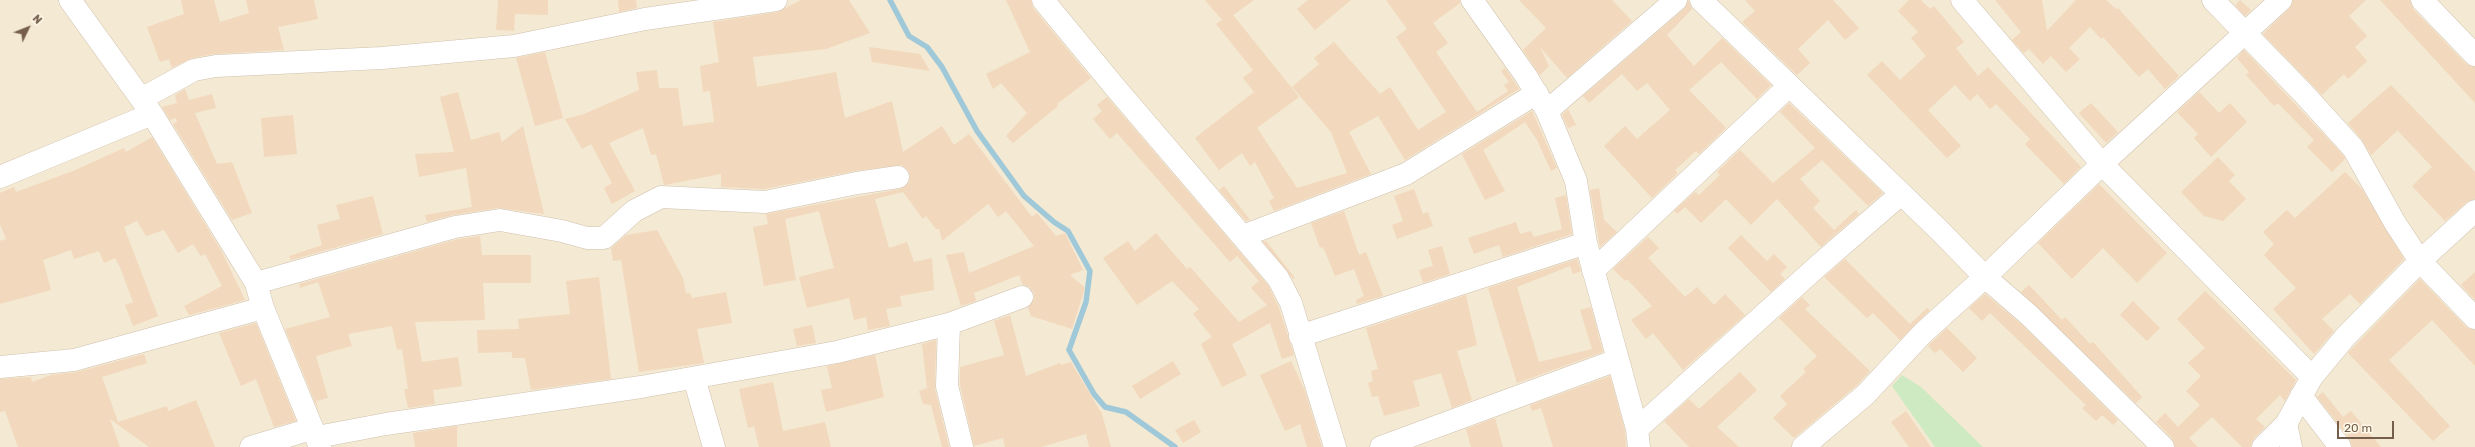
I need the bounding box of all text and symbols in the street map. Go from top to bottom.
north arrow [8,8,48,48]
text: N [30,12,45,27]
scale bar [2339,413,2396,439]
text: 20 m [2344,421,2372,435]

